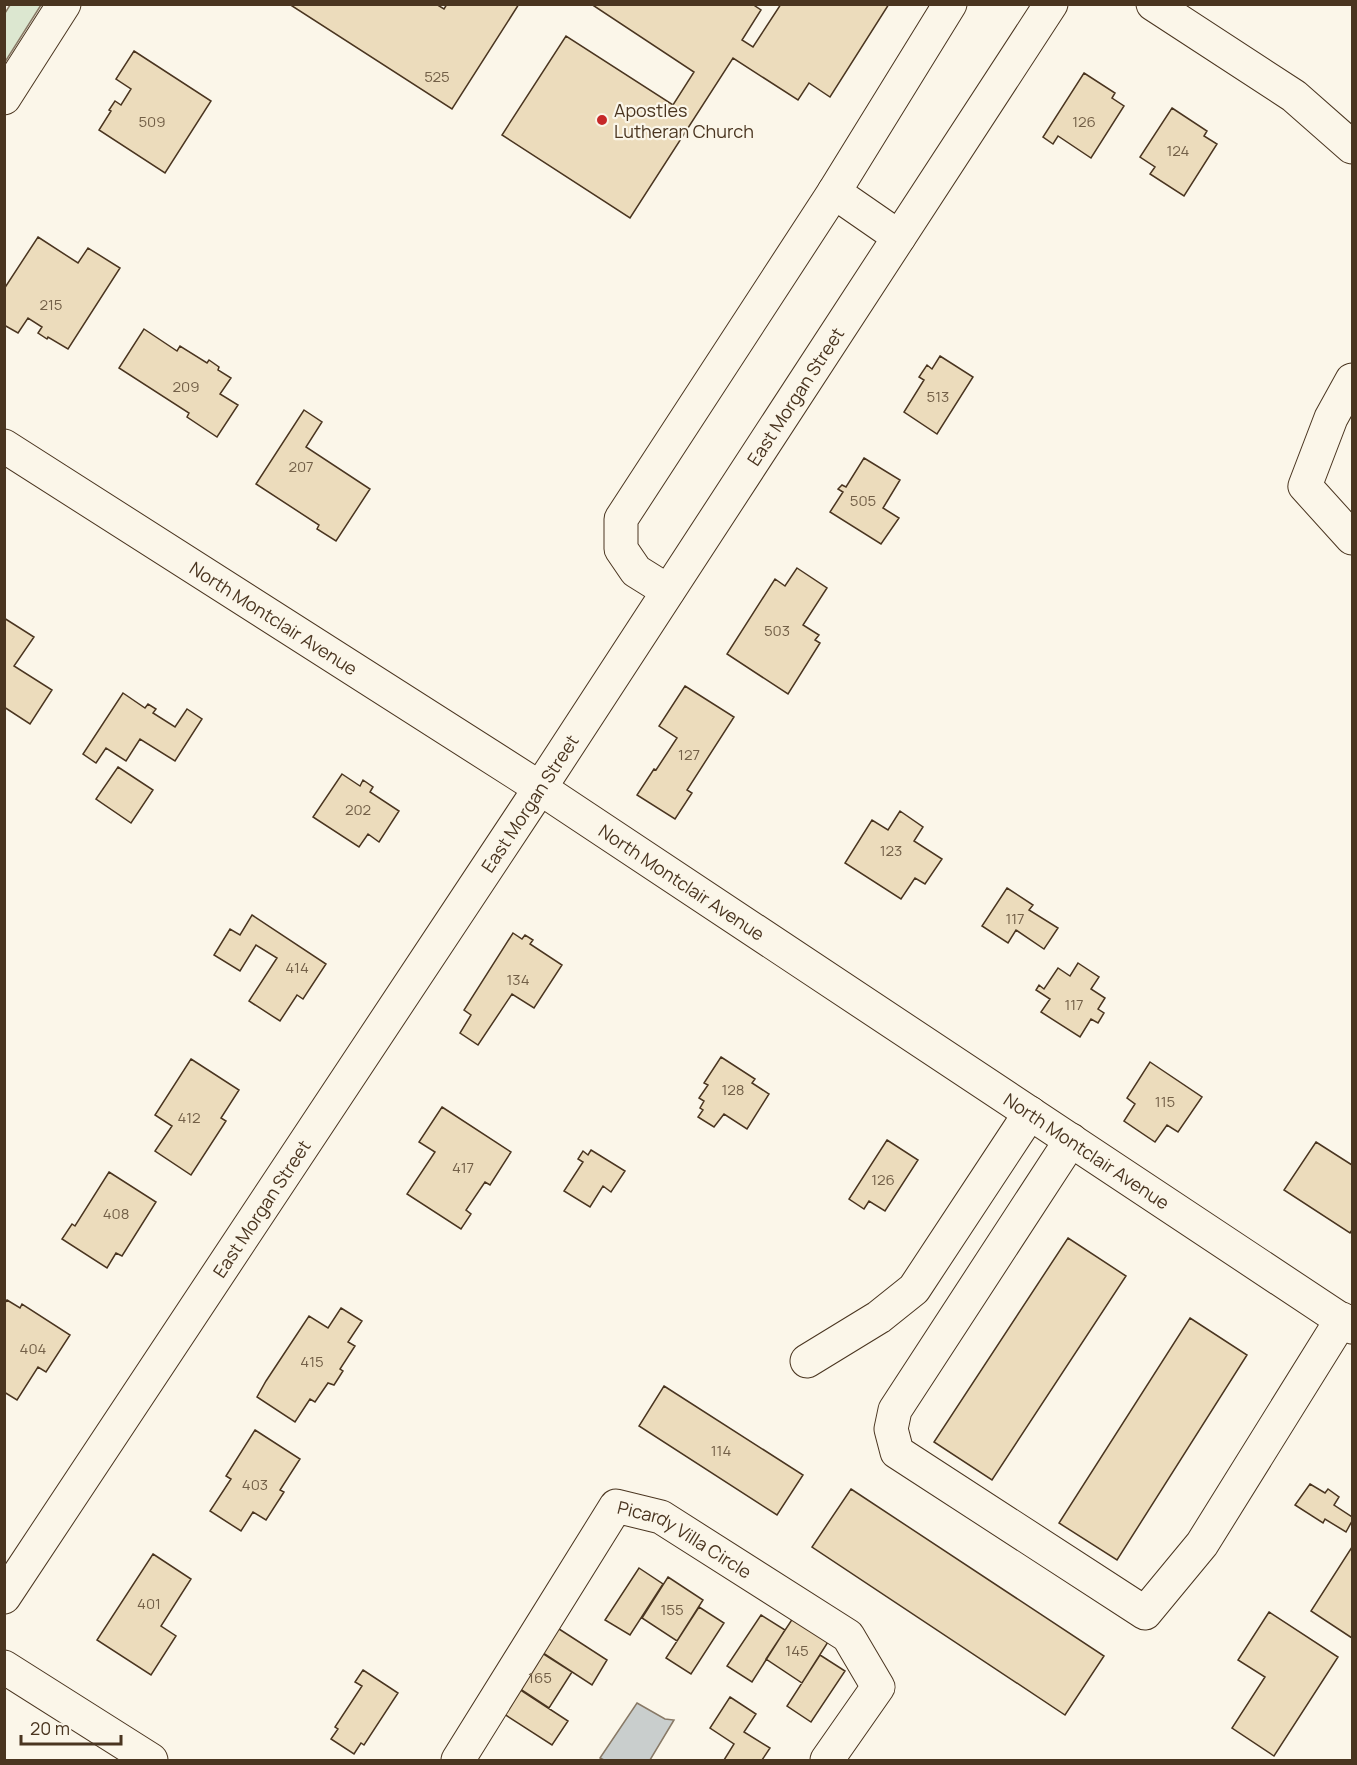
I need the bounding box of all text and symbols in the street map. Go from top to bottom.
house number: 525 [424,66,450,87]
place label: Apostles Lutheran Church [614,98,754,143]
house number: 509 [138,111,166,132]
house number: 126 [1072,111,1096,132]
marker: Apostles Lutheran Church [595,113,609,127]
house number: 124 [1167,140,1190,161]
house number: 215 [39,294,63,315]
street label: East Morgan Street [741,323,849,470]
house number: 209 [172,376,200,397]
house number: 513 [927,386,949,407]
house number: 207 [288,456,314,477]
house number: 505 [850,490,876,511]
street label: North Montclair Avenue [185,556,362,680]
house number: 503 [764,620,790,641]
street label: East Morgan Street [476,730,584,877]
house number: 127 [678,744,700,765]
house number: 202 [345,799,371,820]
street label: North Montclair Avenue [594,818,769,946]
house number: 123 [880,840,902,861]
house number: 117 [1005,908,1025,929]
house number: 414 [285,957,309,978]
house number: 134 [507,969,530,990]
house number: 117 [1064,994,1084,1015]
house number: 128 [721,1079,745,1100]
street label: North Montclair Avenue [999,1087,1174,1215]
house number: 115 [1155,1091,1175,1112]
house number: 412 [177,1107,201,1128]
street label: East Morgan Street [207,1135,316,1282]
house number: 417 [452,1157,474,1178]
house number: 126 [871,1169,895,1190]
house number: 408 [103,1203,129,1224]
house number: 404 [20,1338,47,1359]
house number: 415 [300,1351,324,1372]
house number: 114 [711,1440,731,1461]
house number: 403 [242,1474,268,1495]
street label: Picardy Villa Circle [615,1495,756,1584]
house number: 401 [137,1593,161,1614]
house number: 155 [660,1599,684,1620]
house number: 145 [785,1640,809,1661]
house number: 165 [528,1667,552,1688]
scale bar [21,1708,122,1746]
text: 20 m [30,1716,70,1740]

